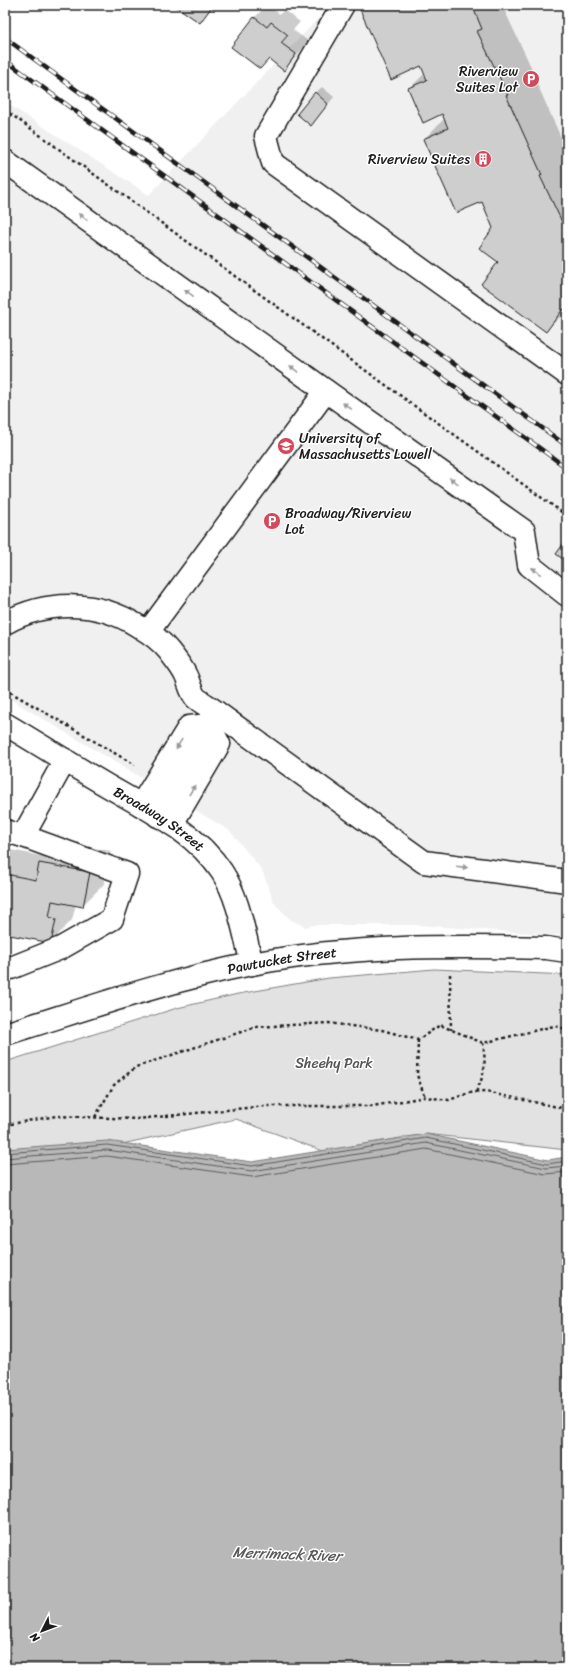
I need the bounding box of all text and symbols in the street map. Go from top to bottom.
place label: Riverview Suites Lot [456,59,519,100]
parking icon: Riverview Suites Lot [521,69,541,89]
place label: Riverview Suites [368,147,470,172]
building icon: Riverview Suites [473,149,493,169]
one-way arrow [78,213,88,221]
one-way arrow [183,289,194,297]
one-way arrow [289,365,300,373]
one-way arrow [342,402,353,410]
place label: University of Massachusetts Lowell [299,426,433,467]
school or university icon: University of Massachusetts Lowell [276,436,296,456]
one-way arrow [448,477,459,485]
place label: Broadway/Riverview Lot [285,501,411,542]
parking icon: Broadway/Riverview Lot [262,511,282,531]
one-way arrow [531,566,542,575]
one-way arrow [175,738,182,750]
street label: Broadway Street [109,780,211,858]
one-way arrow [188,785,195,796]
one-way arrow [456,864,468,870]
street label: Pawtucket Street [225,940,338,982]
park label: Sheehy Park [295,1051,373,1076]
water label: Merrimack River [232,1539,345,1569]
north arrow [22,1611,62,1651]
text: N [25,1628,45,1647]

